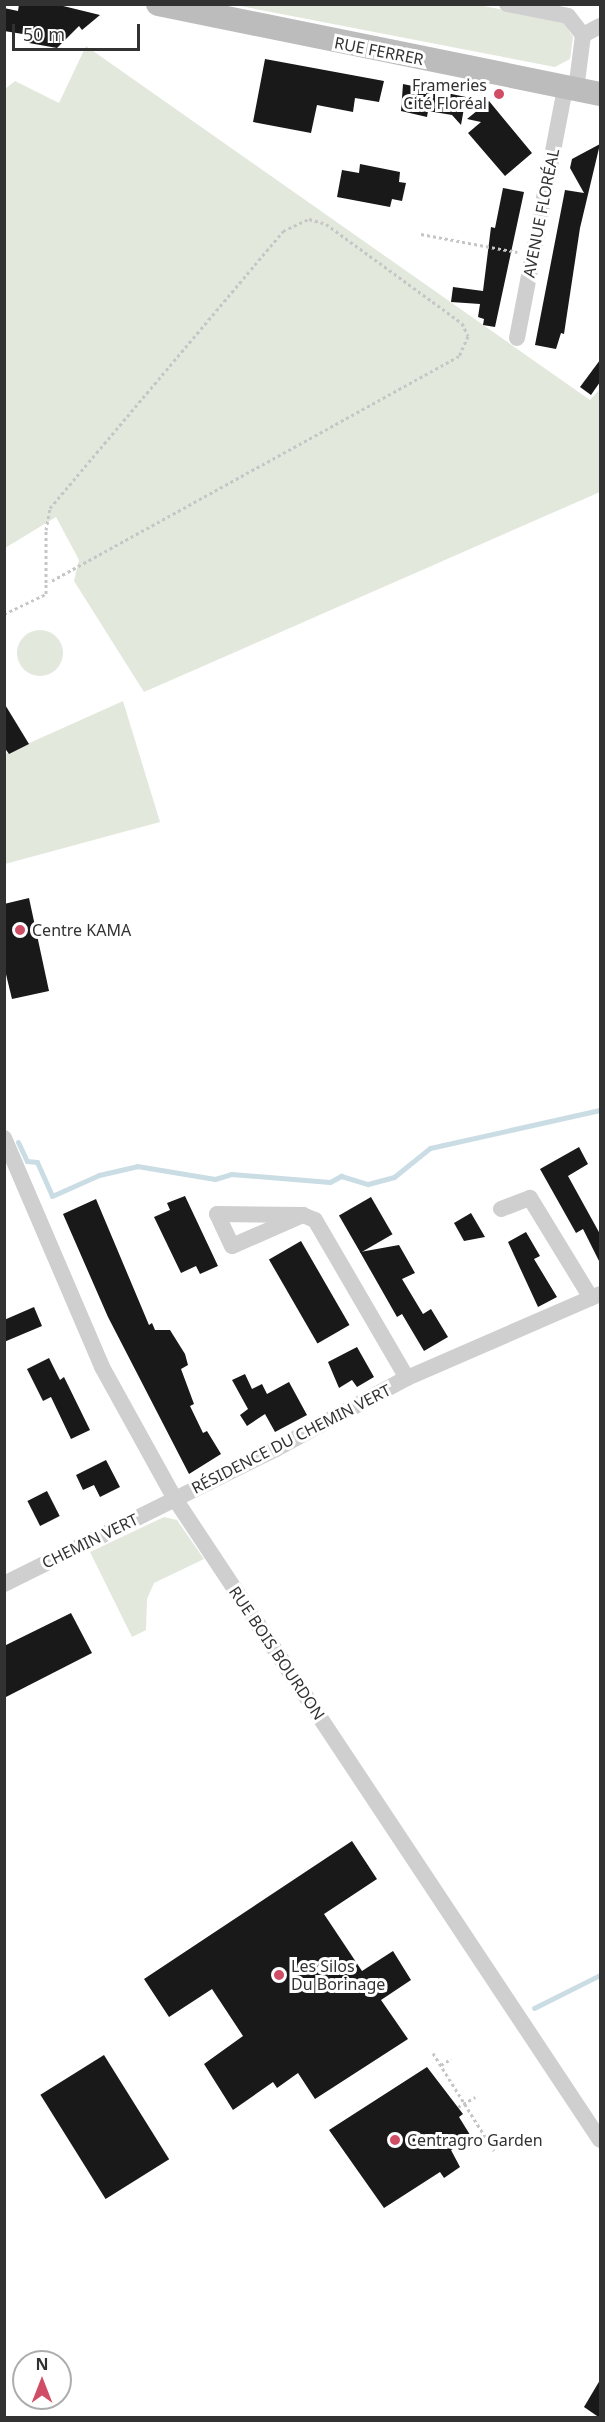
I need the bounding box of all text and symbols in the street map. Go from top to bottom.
scale bar [15,12,142,50]
text: 50 m [23,22,65,46]
street label: RUE FERRER [333,33,425,69]
place label: Frameries Cité Floréal [403,75,487,113]
marker: Frameries Cité Floréal [492,87,506,101]
street label: AVENUE FLORÉAL [519,147,563,279]
place label: Centre KAMA [32,920,131,940]
marker: Centre KAMA [13,923,27,937]
street label: RÉSIDENCE DU CHEMIN VERT [188,1380,394,1498]
street label: CHEMIN VERT [39,1509,141,1573]
street label: RUE BOIS BOURDON [225,1583,329,1723]
place label: Les Silos Du Borinage [291,1956,385,1994]
marker: Les Silos Du Borinage [272,1968,286,1982]
place label: Centragro Garden [407,2130,543,2150]
marker: Centragro Garden [388,2133,402,2147]
north arrow [12,2350,72,2410]
text: N [35,2353,49,2375]

